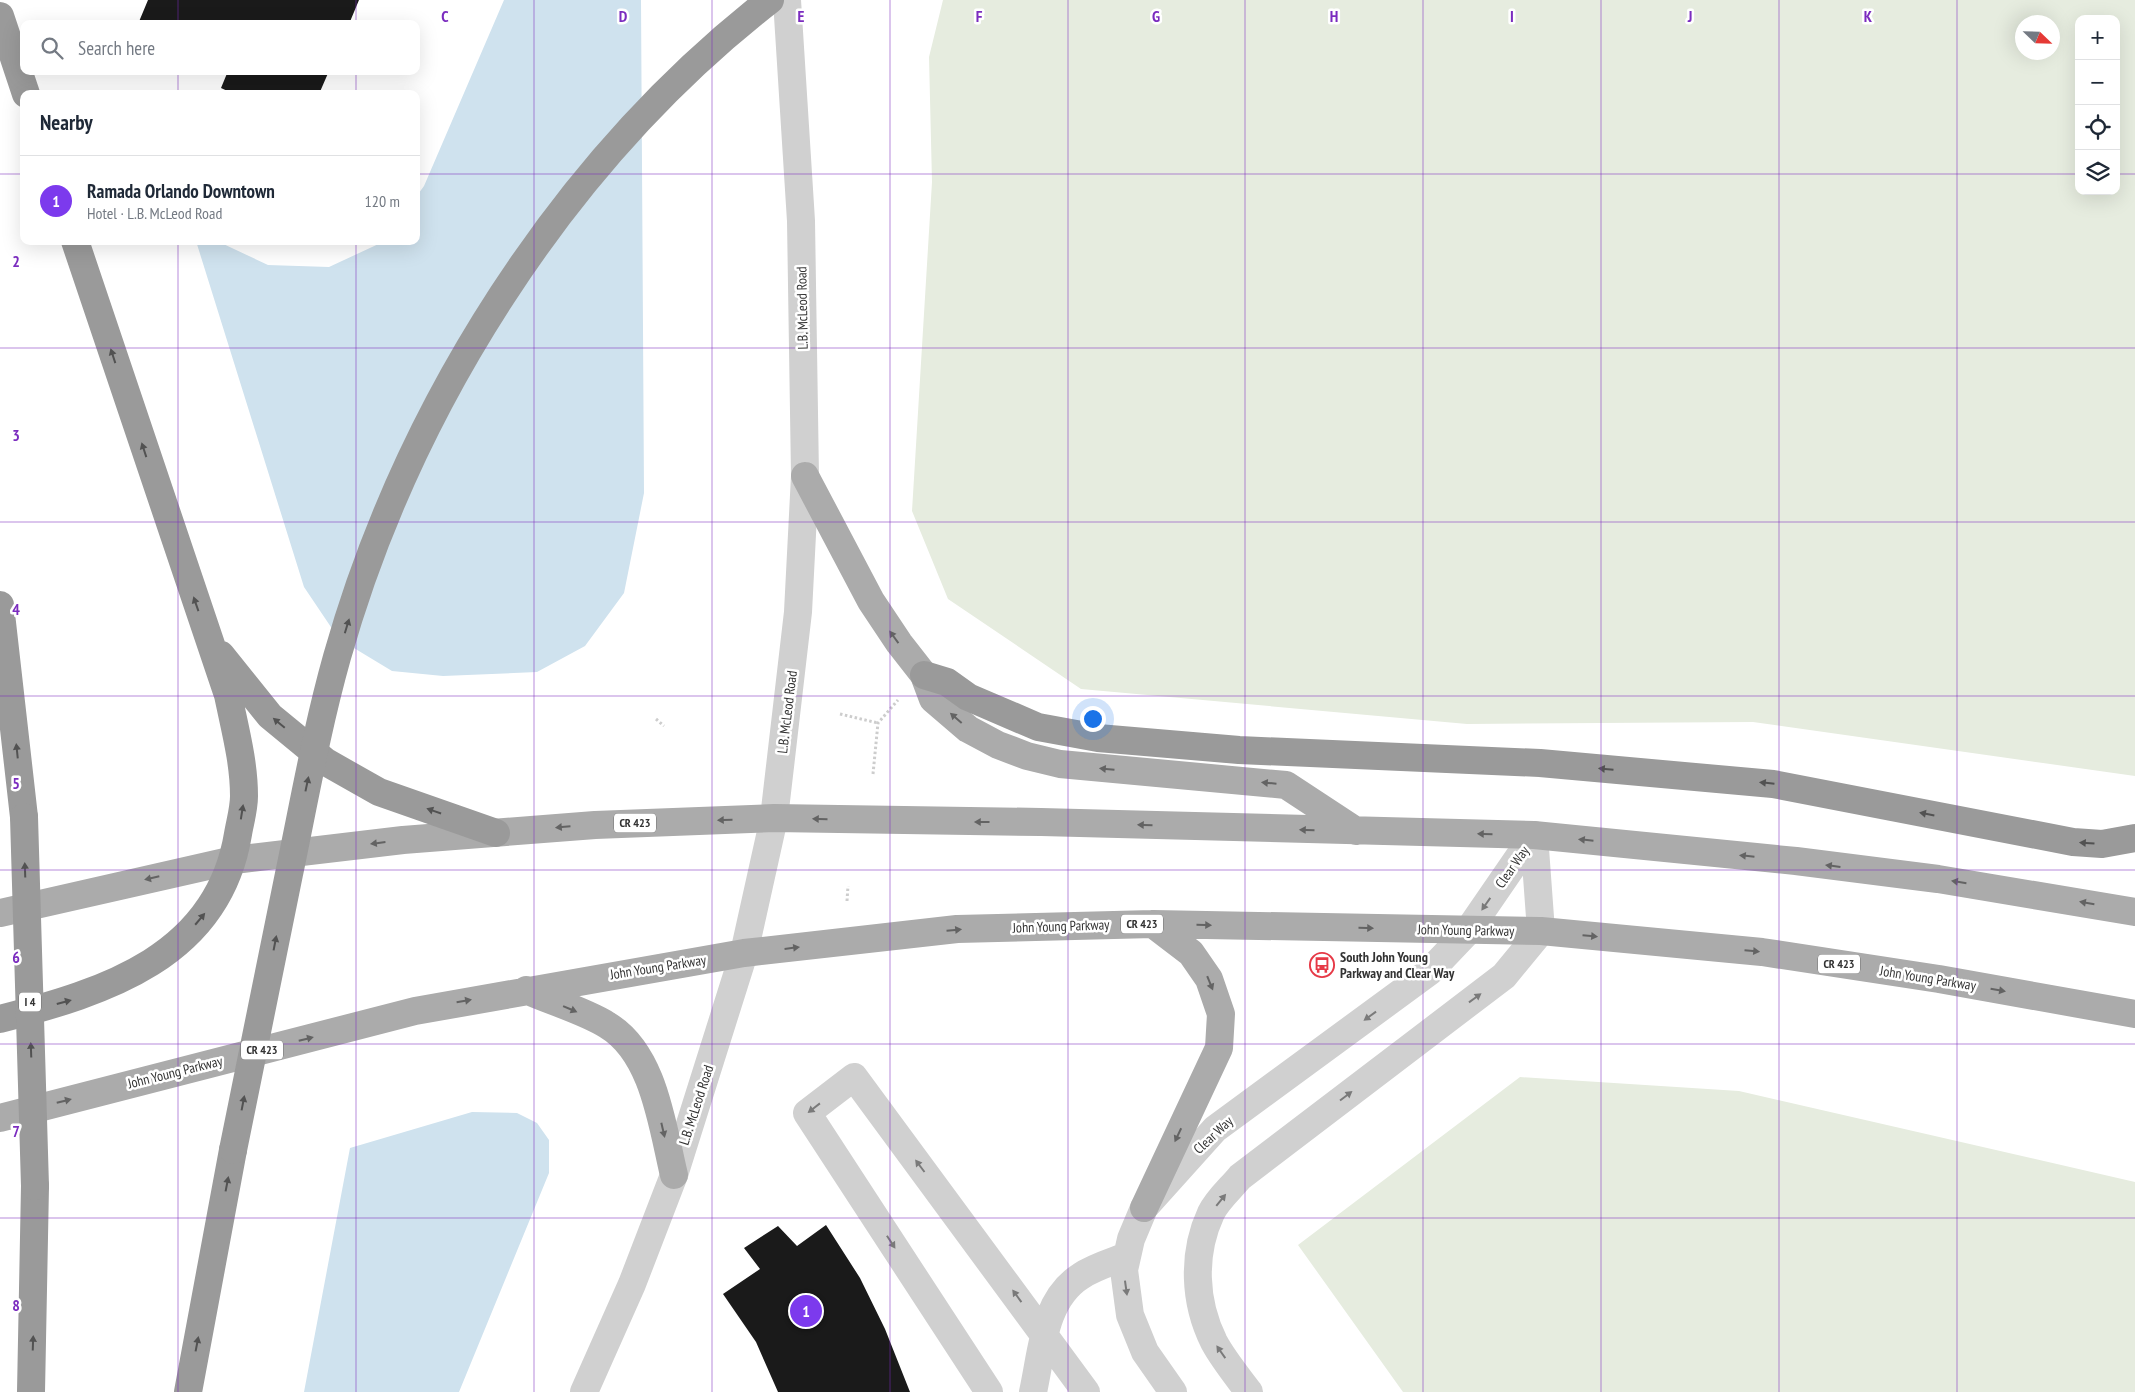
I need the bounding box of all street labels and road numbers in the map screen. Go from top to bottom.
street label: L.B. McLeod Road [792,266,812,350]
street label: L.B. McLeod Road [773,670,801,754]
road number: CR 423 [614,814,656,832]
street label: Clear Way [1491,842,1533,892]
road number: CR 423 [1121,914,1163,934]
street label: John Young Parkway [1011,915,1110,937]
street label: John Young Parkway [1416,920,1515,940]
street label: John Young Parkway [608,950,708,984]
road number: CR 423 [1818,954,1860,974]
street label: John Young Parkway [1878,961,1978,995]
road number: I 4 [19,992,41,1012]
road number: CR 423 [241,1040,283,1060]
street label: John Young Parkway [125,1051,225,1093]
street label: L.B. McLeod Road [675,1063,717,1147]
street label: Clear Way [1190,1112,1237,1158]

